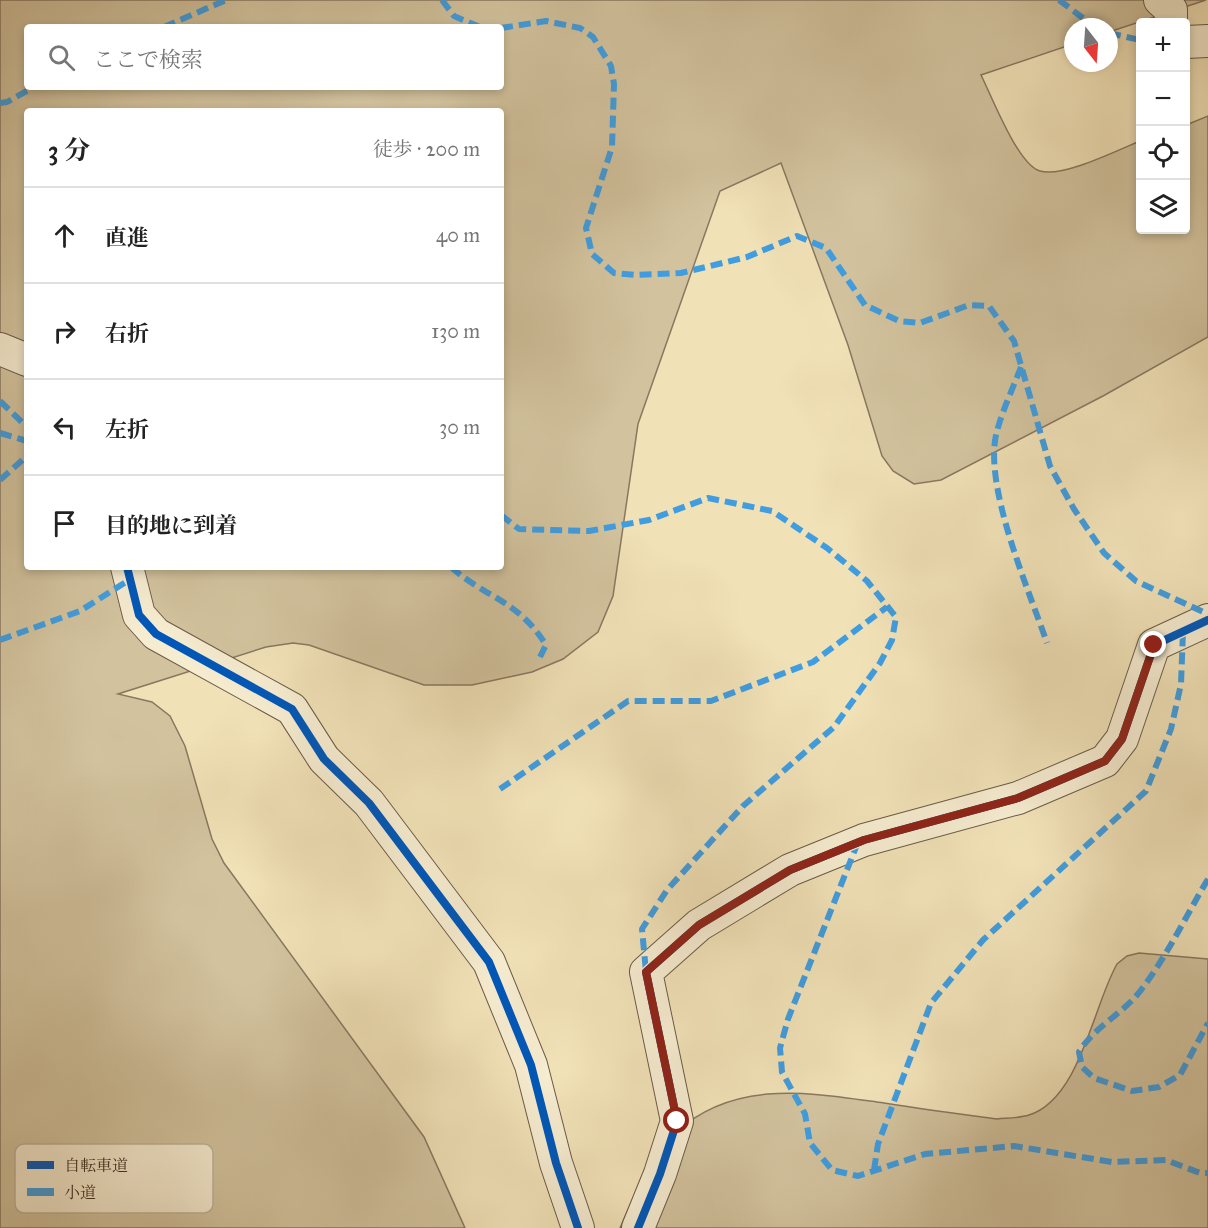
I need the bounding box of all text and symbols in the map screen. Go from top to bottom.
north arrow [1064,18,1118,72]
map controls [1136,18,1190,234]
button: + [1136,18,1190,72]
search box [24,24,504,90]
icon: search [45,41,78,74]
text: ここで検索 [93,46,203,73]
button: − [1136,72,1190,126]
button: locate [1136,126,1190,180]
text: 3 分 [48,134,90,166]
text: 徒歩 · 200 m [373,137,480,161]
button: layers [1136,180,1190,234]
icon: ahead [48,219,81,252]
text: 40 m [436,223,480,247]
text: 直進 [105,224,149,251]
icon: right [48,315,81,348]
text: 130 m [431,319,480,343]
text: 右折 [105,320,149,347]
icon: left [48,411,81,444]
text: 30 m [439,415,480,439]
text: 左折 [105,416,149,443]
icon: arrive [48,507,81,540]
text: 目的地に到着 [105,512,237,539]
route end [1140,631,1166,657]
route start [663,1107,689,1133]
legend [15,1144,213,1213]
text: 自転車道 [64,1156,128,1175]
text: 小道 [64,1183,96,1202]

